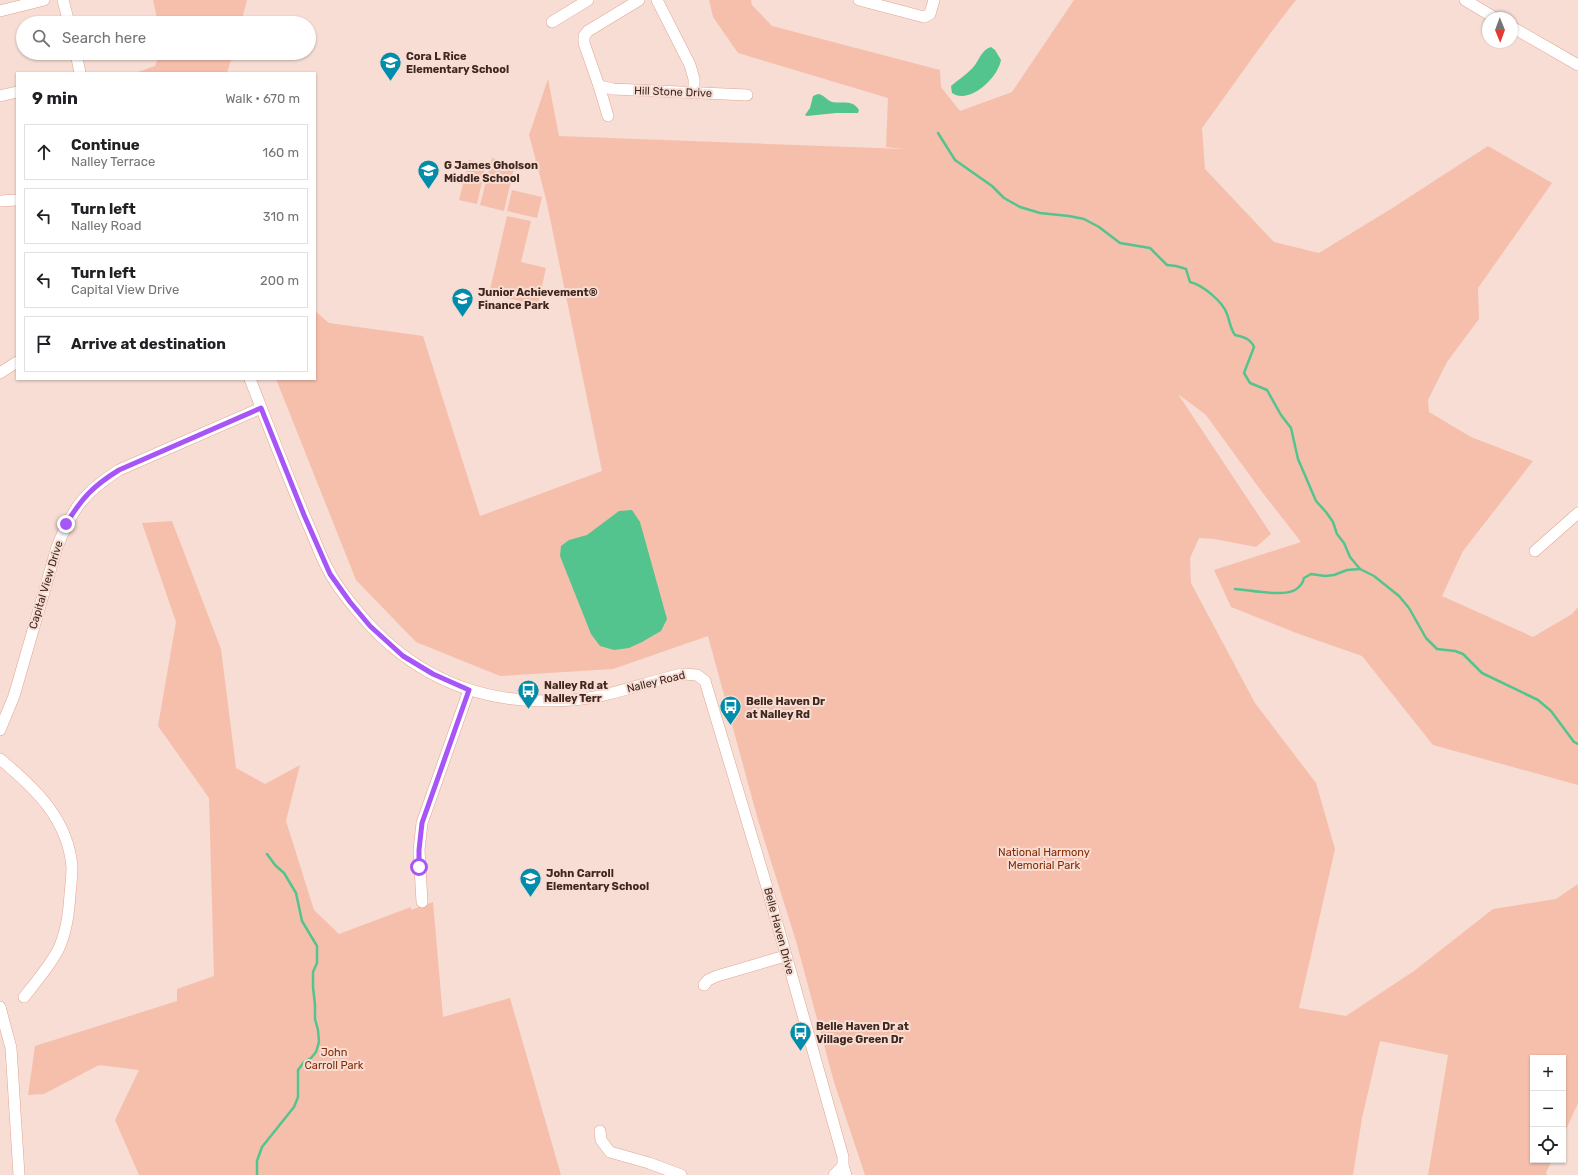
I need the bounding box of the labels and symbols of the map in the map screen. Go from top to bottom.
north arrow [1482,12,1518,48]
school or university icon: Cora L Rice Elementary School [377,49,403,82]
place label: Cora L Rice Elementary School [406,50,509,76]
street label: Hill Stone Drive [634,84,712,100]
school or university icon: G James Gholson Middle School [415,158,441,191]
place label: G James Gholson Middle School [444,159,538,185]
school or university icon: Junior Achievement® Finance Park [450,285,476,318]
place label: Junior Achievement® Finance Park [478,286,598,312]
route end [57,515,75,533]
street label: Capital View Drive [26,539,66,631]
street label: Nalley Road [626,668,686,696]
bus stop icon: Nalley Rd at Nalley Terr [516,678,542,711]
place label: Nalley Rd at Nalley Terr [544,679,608,705]
bus stop icon: Belle Haven Dr at Nalley Rd [718,694,744,727]
place label: Belle Haven Dr at Nalley Rd [746,695,825,721]
park label: National Harmony Memorial Park [998,846,1090,872]
route start [410,858,428,876]
school or university icon: John Carroll Elementary School [517,866,543,899]
place label: John Carroll Elementary School [546,867,649,893]
street label: Belle Haven Drive [761,886,797,976]
bus stop icon: Belle Haven Dr at Village Green Dr [788,1019,814,1052]
place label: Belle Haven Dr at Village Green Dr [816,1020,909,1046]
park label: John Carroll Park [305,1046,364,1072]

